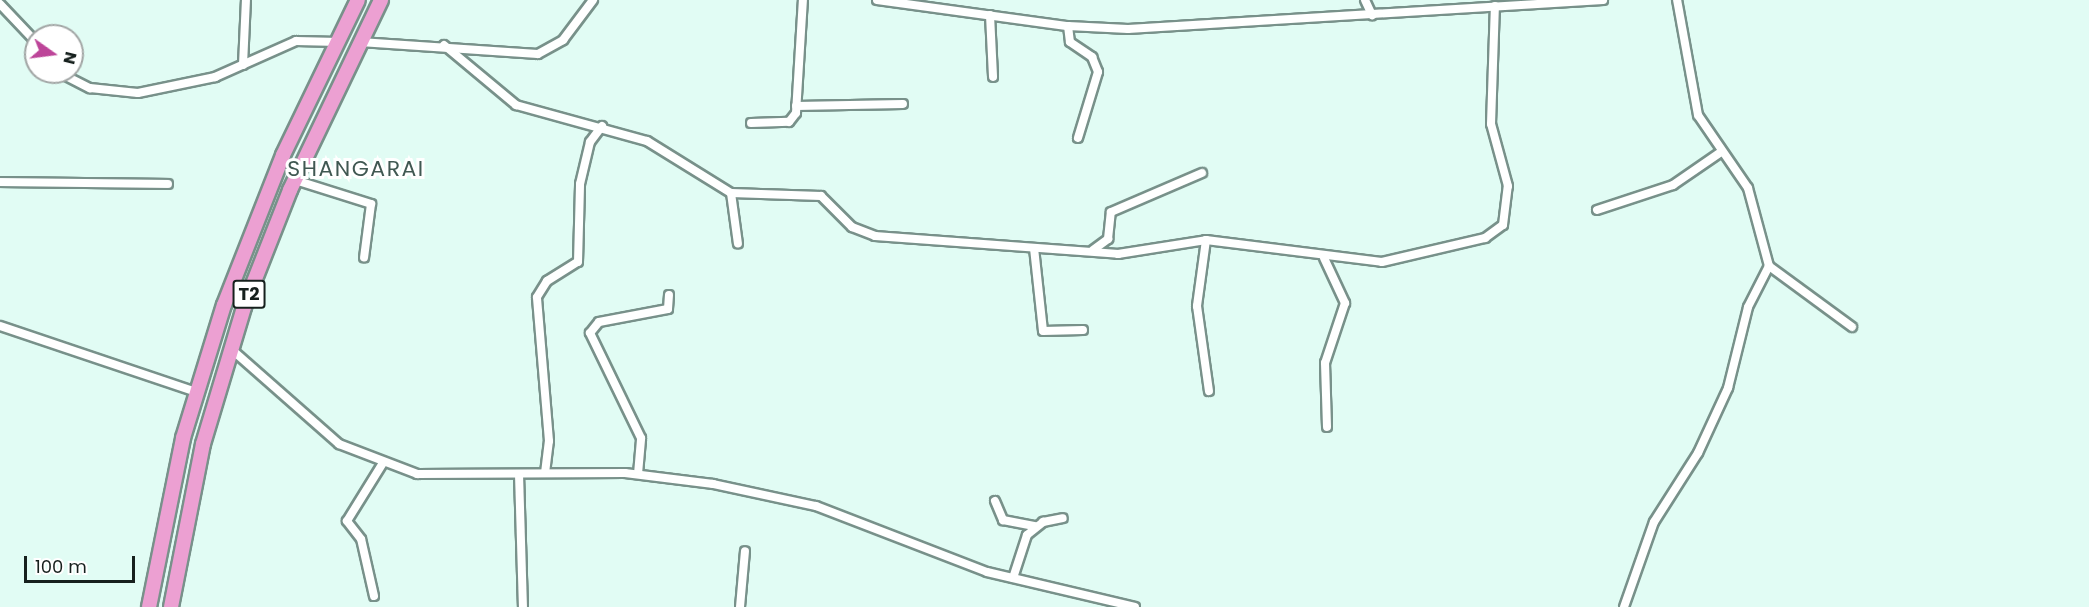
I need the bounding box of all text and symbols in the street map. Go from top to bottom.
north arrow [24,24,84,84]
text: N [57,49,83,67]
district label: SHANGARAI [287,156,425,182]
road number: T2 [232,279,266,309]
scale bar [27,544,138,582]
text: 100 m [35,554,87,579]

